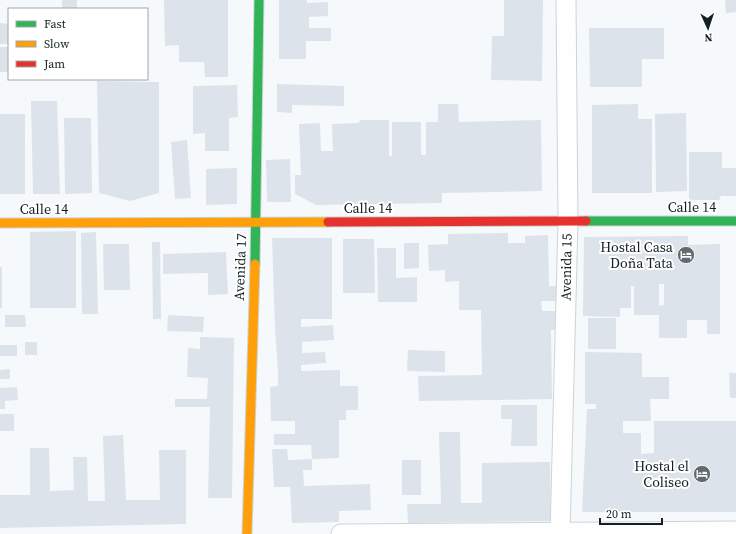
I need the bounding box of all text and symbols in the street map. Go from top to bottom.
legend [8,8,148,80]
north arrow [688,8,728,48]
text: Fast [44,16,66,32]
text: N [704,30,713,45]
text: Slow [44,36,70,52]
text: Jam [43,56,65,72]
street label: Calle 14 [668,197,716,217]
street label: Calle 14 [344,198,392,218]
street label: Calle 14 [20,199,68,219]
street label: Avenida 17 [229,233,251,301]
street label: Avenida 15 [555,233,577,301]
place label: Hostal Casa Doña Tata [600,237,674,273]
hotel icon: Hostal Casa Doña Tata [676,245,696,265]
place label: Hostal el Coliseo [634,456,689,492]
hotel icon: Hostal el Coliseo [692,464,712,484]
scale bar [600,500,662,526]
text: 20 m [606,506,632,522]

